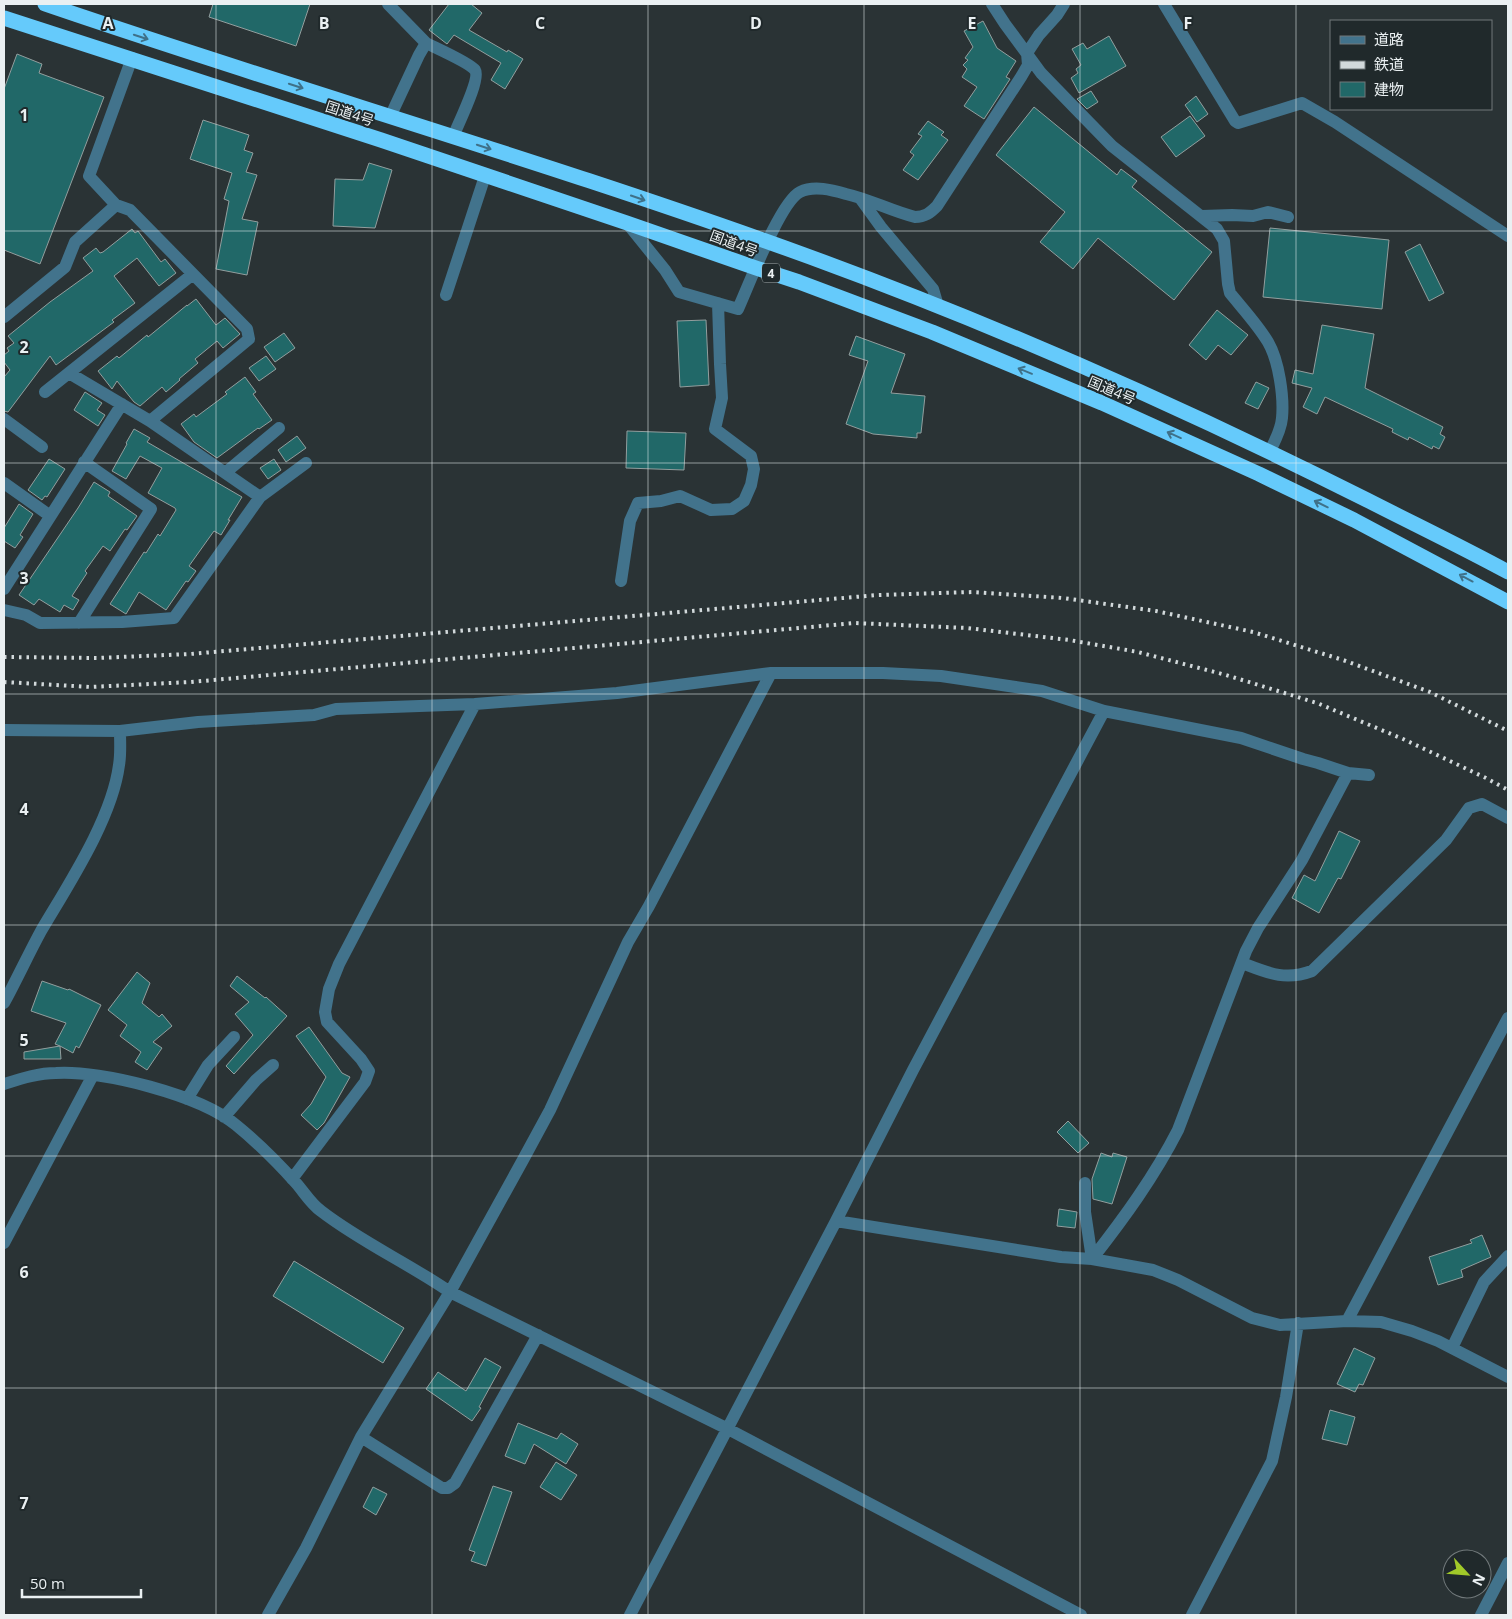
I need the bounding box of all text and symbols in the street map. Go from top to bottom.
text: A [102,12,114,34]
text: B [319,12,329,34]
text: C [535,12,545,34]
text: D [750,12,762,34]
text: E [968,12,977,34]
text: F [1184,12,1192,34]
legend [1330,20,1492,110]
text: 道路 [1374,29,1404,49]
one-way arrow [133,32,149,42]
text: 鉄道 [1374,54,1404,74]
text: 建物 [1374,79,1404,99]
one-way arrow [287,82,303,92]
street label: 国道4号 [323,96,377,130]
text: 1 [19,104,29,126]
one-way arrow [475,143,491,152]
one-way arrow [630,193,646,203]
street label: 国道4号 [707,226,761,260]
road number: 4 [762,264,780,282]
text: 2 [19,336,29,358]
one-way arrow [1018,365,1033,375]
street label: 国道4号 [1085,371,1139,409]
one-way arrow [1167,429,1182,439]
one-way arrow [1314,499,1329,508]
text: 3 [19,567,29,589]
one-way arrow [1459,573,1473,583]
text: 4 [19,798,29,820]
text: 5 [19,1029,29,1051]
text: 6 [19,1261,29,1283]
text: 7 [19,1492,29,1514]
north arrow [1442,1549,1492,1599]
scale bar [22,1566,141,1598]
text: N [1468,1571,1490,1589]
text: 50 m [30,1573,65,1593]

